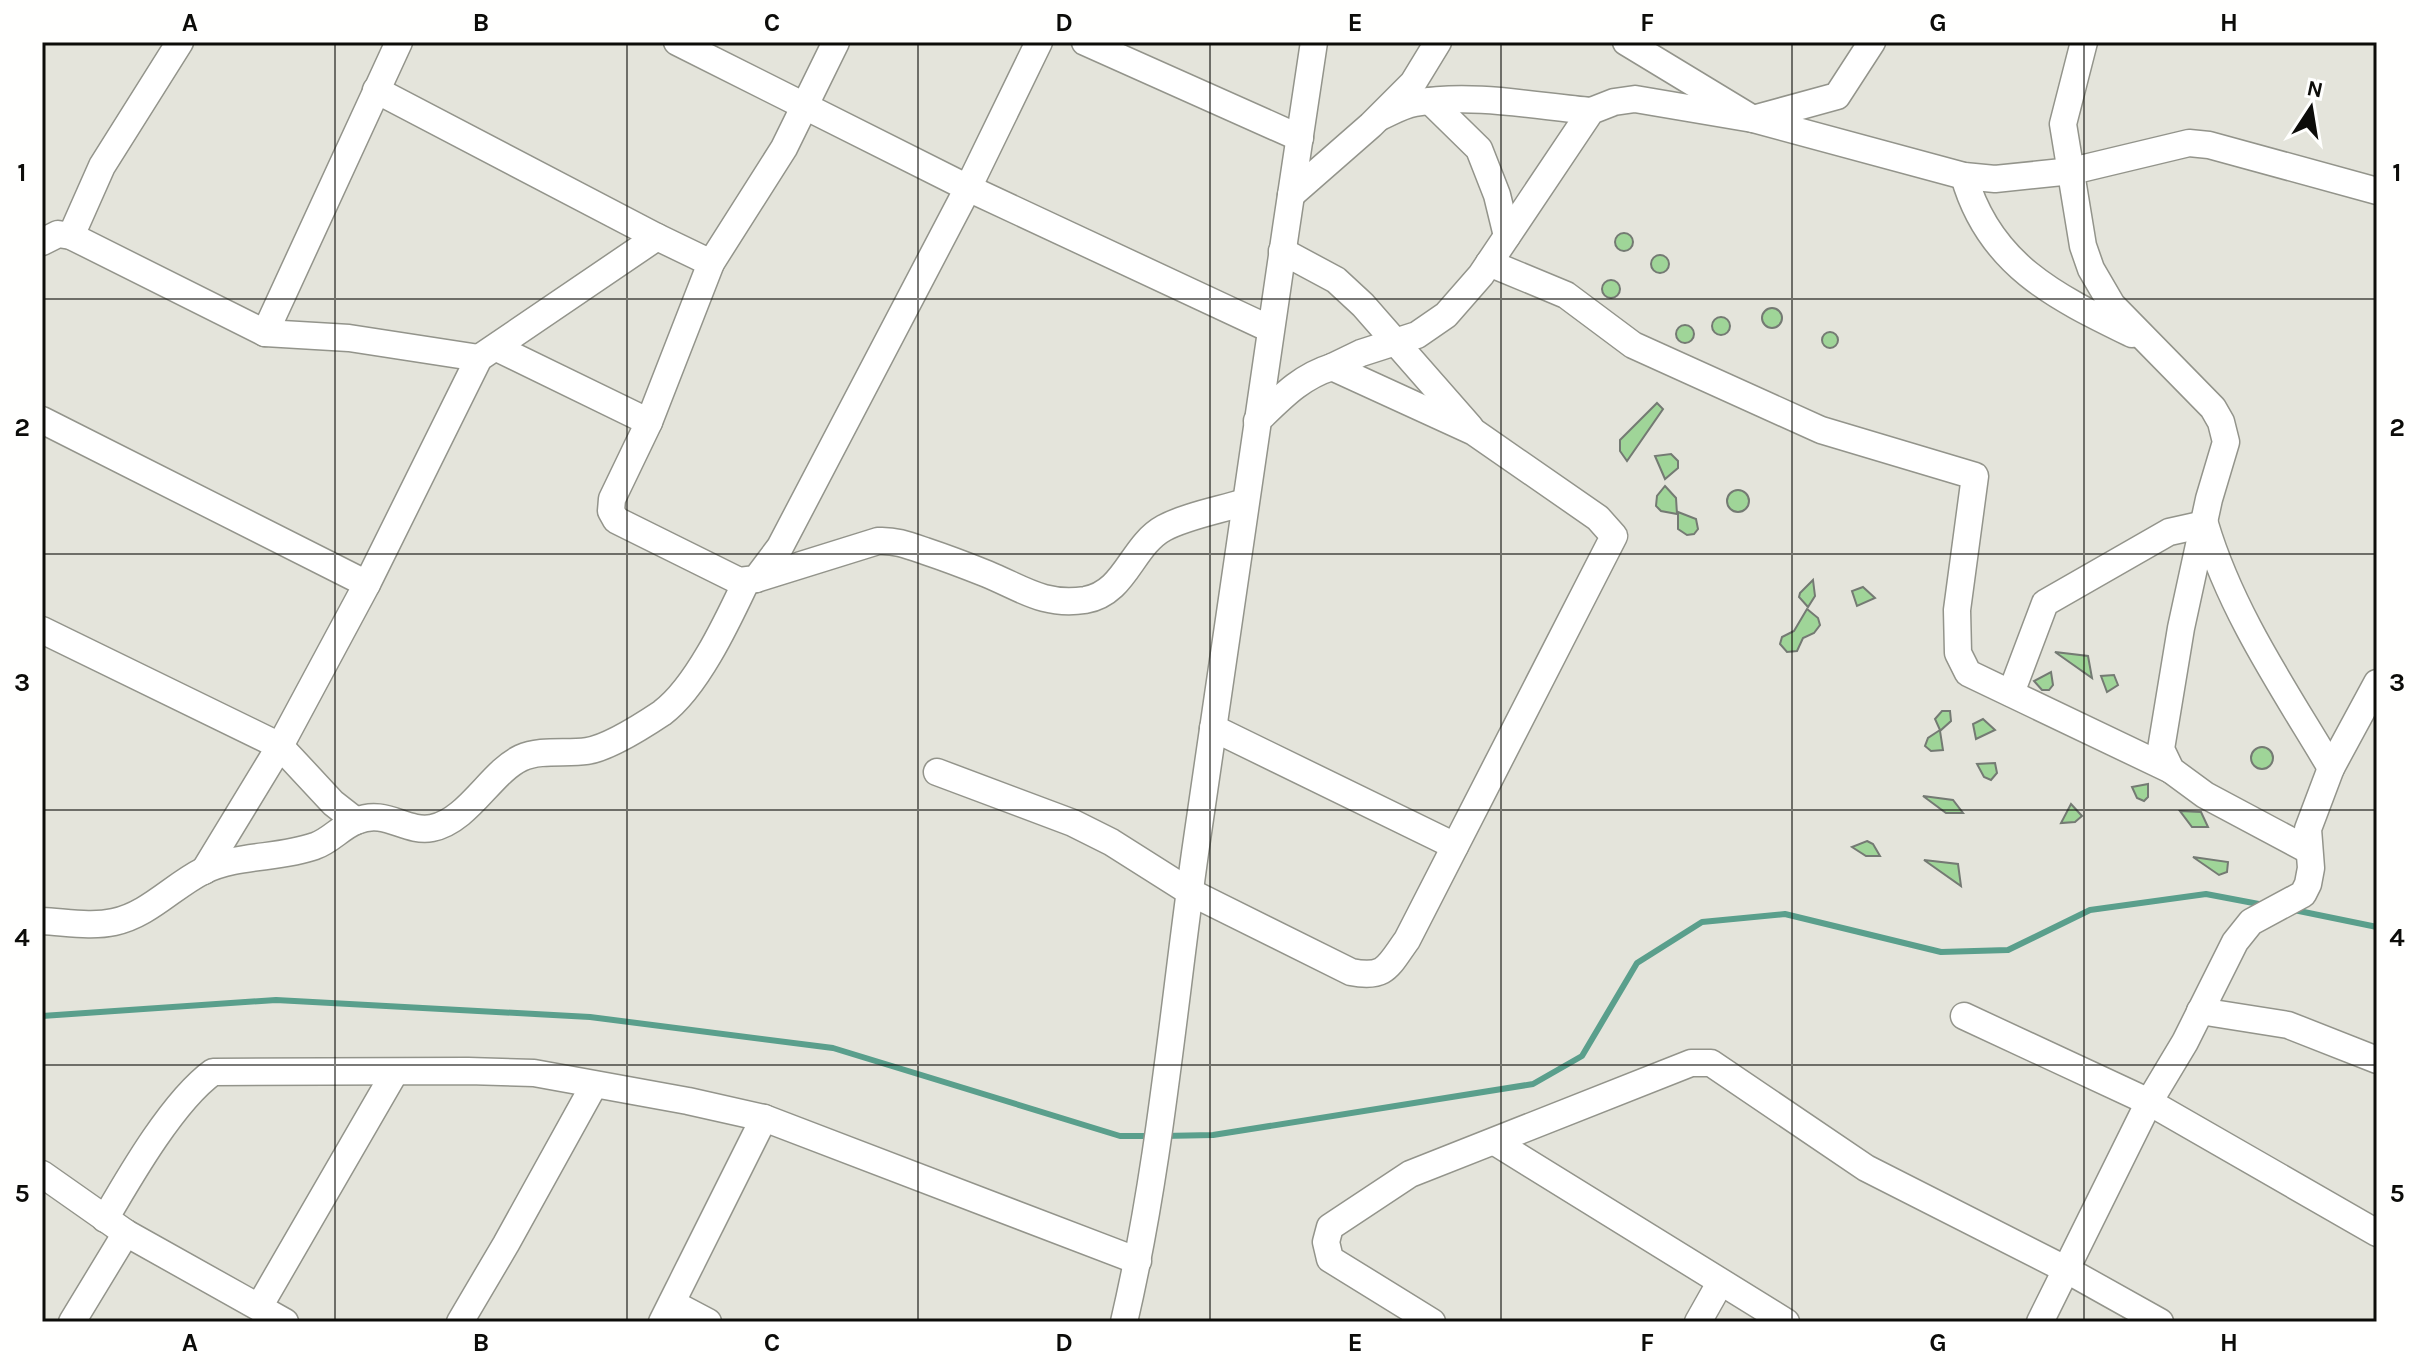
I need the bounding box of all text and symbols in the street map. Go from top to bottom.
text: A [182,7,198,38]
text: B [473,7,489,38]
text: C [764,7,780,38]
text: D [1055,7,1073,38]
text: E [1347,7,1363,38]
text: F [1640,7,1654,38]
text: G [1929,7,1947,38]
text: H [2220,7,2238,38]
north arrow [2271,68,2351,148]
text: N [2305,75,2325,104]
text: 1 [17,157,27,188]
text: 1 [2392,157,2402,188]
text: 2 [14,412,30,443]
text: 2 [2389,412,2405,443]
text: 3 [14,667,30,698]
text: 3 [2389,667,2405,698]
text: 4 [14,922,30,953]
text: 4 [2389,922,2405,953]
text: 5 [14,1178,30,1209]
text: 5 [2389,1178,2405,1209]
text: A [182,1327,198,1358]
text: B [473,1327,489,1358]
text: C [764,1327,780,1358]
text: D [1055,1327,1073,1358]
text: E [1347,1327,1363,1358]
text: F [1640,1327,1654,1358]
text: G [1929,1327,1947,1358]
text: H [2220,1327,2238,1358]

